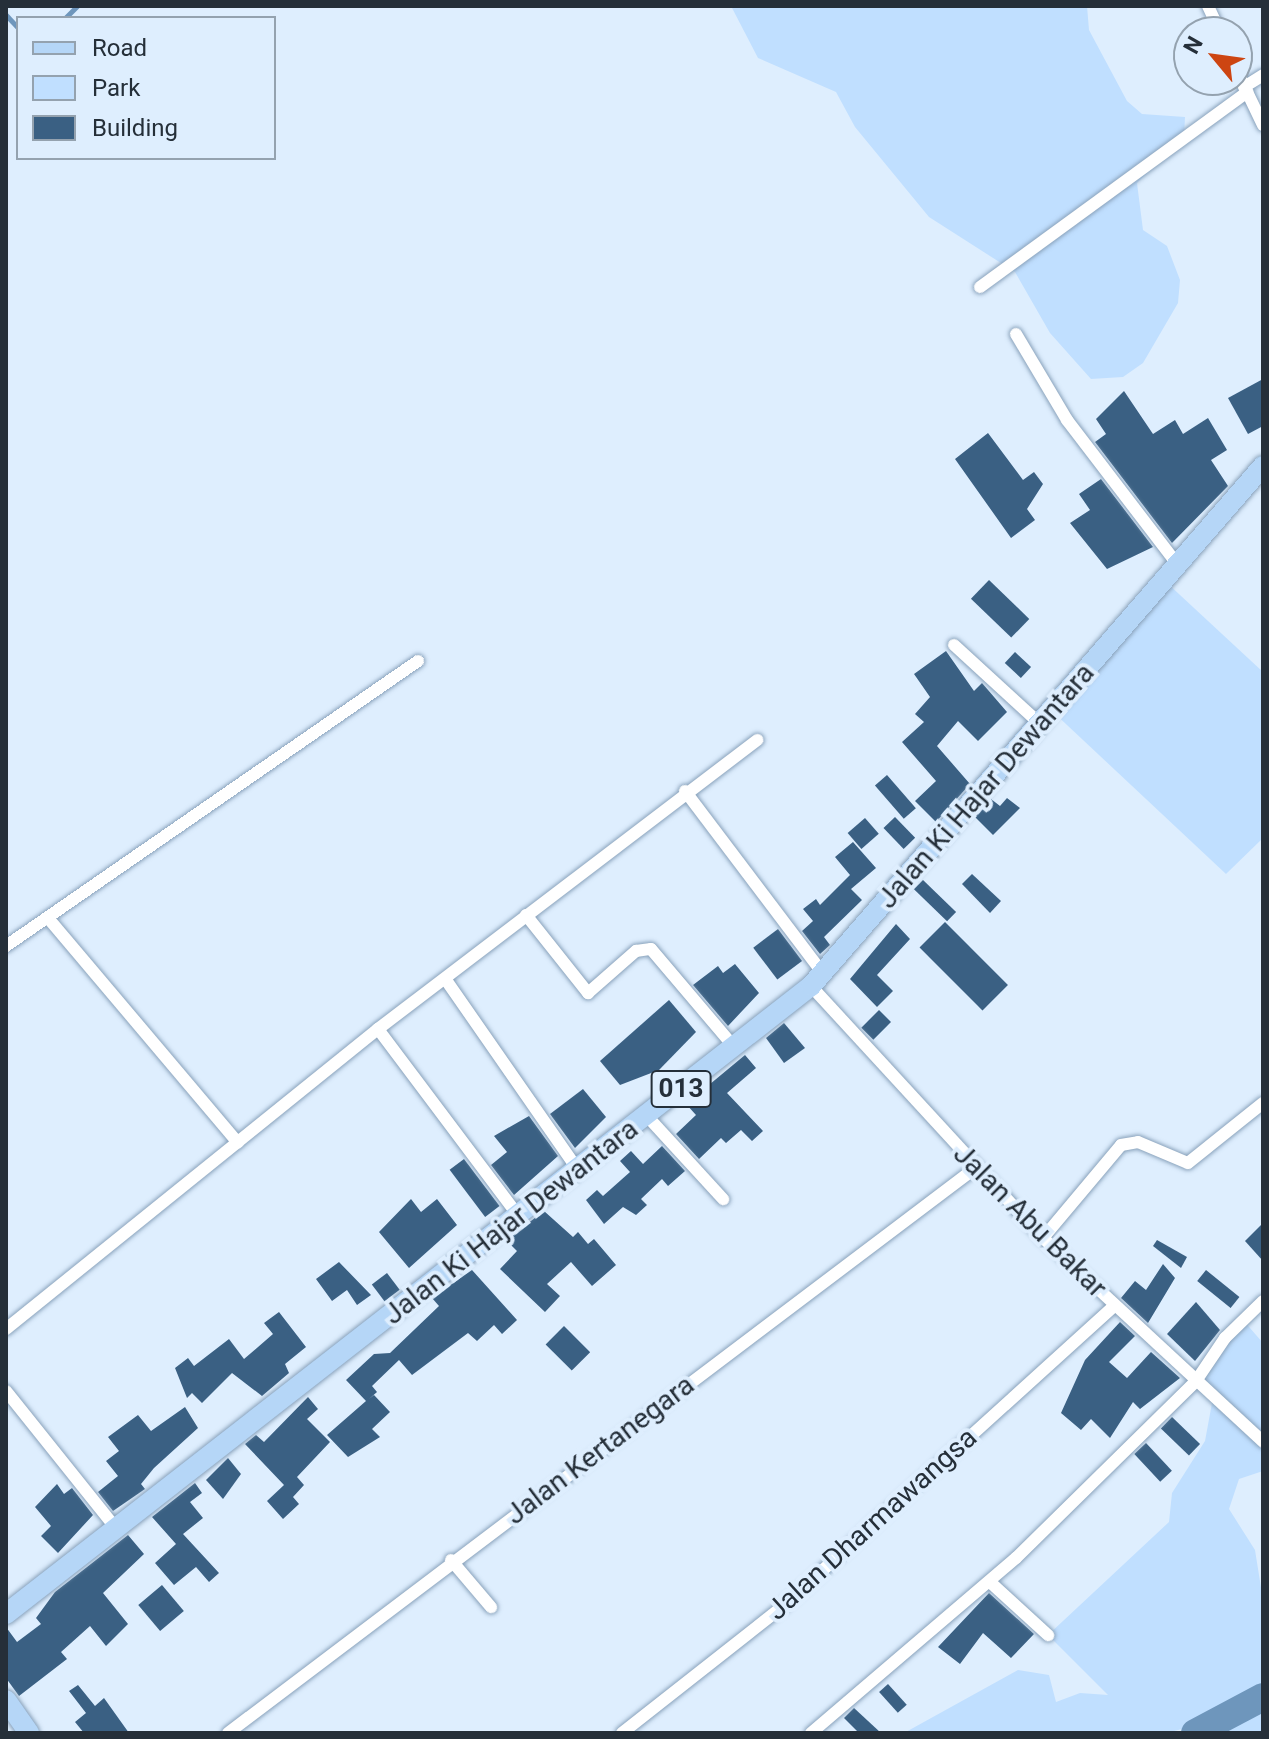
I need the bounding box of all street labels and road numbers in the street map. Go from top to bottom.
street label: Jalan Ki Hajar Dewantara [870,657,1102,915]
road number: 013 [649,1067,713,1111]
street label: Jalan Ki Hajar Dewantara [377,1112,645,1332]
street label: Jalan Abu Bakar [946,1137,1114,1305]
street label: Jalan Kertanegara [499,1368,701,1532]
street label: Jalan Dharmawangsa [760,1421,984,1627]

